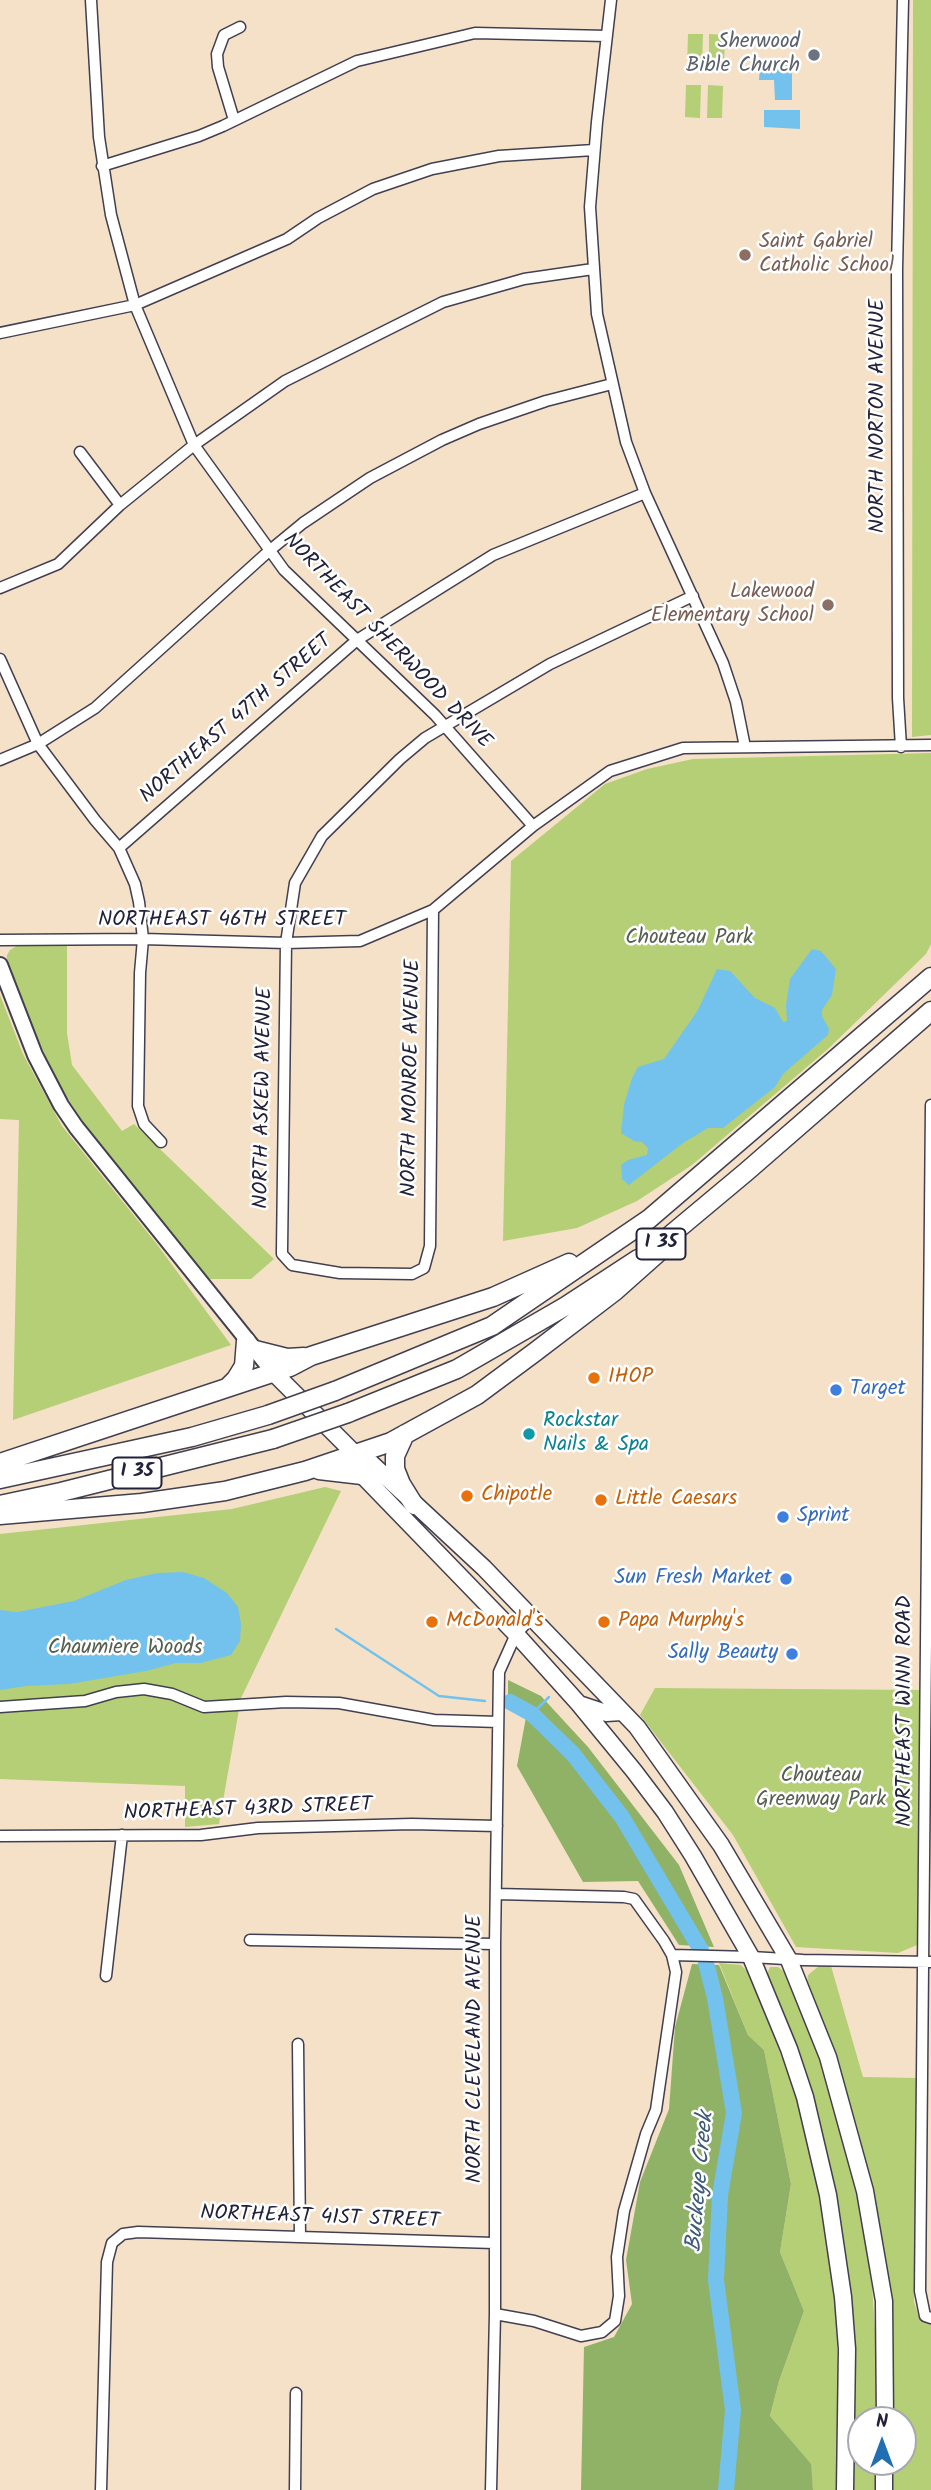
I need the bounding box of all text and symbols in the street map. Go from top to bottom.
place label: Sherwood Bible Church [686,30,800,80]
marker: Sherwood Bible Church [806,47,822,63]
place label: Saint Gabriel Catholic School [759,230,894,280]
marker: Saint Gabriel Catholic School [737,247,753,263]
street label: NORTH NORTON AVENUE [866,299,892,533]
street label: NORTHEAST SHERWOOD DRIVE [276,529,496,755]
place label: Lakewood Elementary School [651,580,814,630]
marker: Lakewood Elementary School [820,597,836,613]
street label: NORTHEAST 47TH STREET [136,630,338,810]
street label: NORTHEAST 46TH STREET [98,908,346,934]
park label: Chouteau Park [625,926,753,952]
street label: NORTH MONROE AVENUE [398,959,428,1197]
street label: NORTH ASKEW AVENUE [250,987,280,1209]
road number: I 35 [636,1228,686,1260]
place label: IHOP [608,1365,653,1391]
marker: IHOP [586,1370,602,1386]
place label: Target [850,1377,906,1403]
marker: Target [828,1382,844,1398]
place label: Rockstar Nails & Spa [543,1409,649,1459]
marker: Rockstar Nails & Spa [521,1426,537,1442]
road number: I 35 [113,1457,162,1488]
place label: Chipotle [481,1483,552,1509]
place label: Little Caesars [615,1487,737,1513]
marker: Chipotle [459,1488,475,1504]
marker: Little Caesars [593,1492,609,1508]
place label: Sprint [797,1504,849,1530]
marker: Sprint [775,1509,791,1525]
place label: Sun Fresh Market [614,1566,772,1592]
marker: Sun Fresh Market [778,1571,794,1587]
street label: NORTHEAST WINN ROAD [893,1595,919,1827]
place label: McDonald's [446,1609,544,1635]
place label: Papa Murphy's [618,1609,744,1635]
marker: McDonald's [424,1614,440,1630]
marker: Papa Murphy's [596,1614,612,1630]
park label: Chaumiere Woods [48,1636,202,1662]
place label: Sally Beauty [668,1641,778,1667]
marker: Sally Beauty [784,1646,800,1662]
park label: Chouteau Greenway Park [756,1764,886,1814]
street label: NORTHEAST 43RD STREET [123,1794,373,1828]
street label: NORTH CLEVELAND AVENUE [463,1915,489,2183]
water label: Buckeye Creek [682,2111,722,2253]
street label: NORTHEAST 41ST STREET [200,2202,440,2236]
north arrow [847,2406,917,2476]
text: N [876,2407,888,2437]

